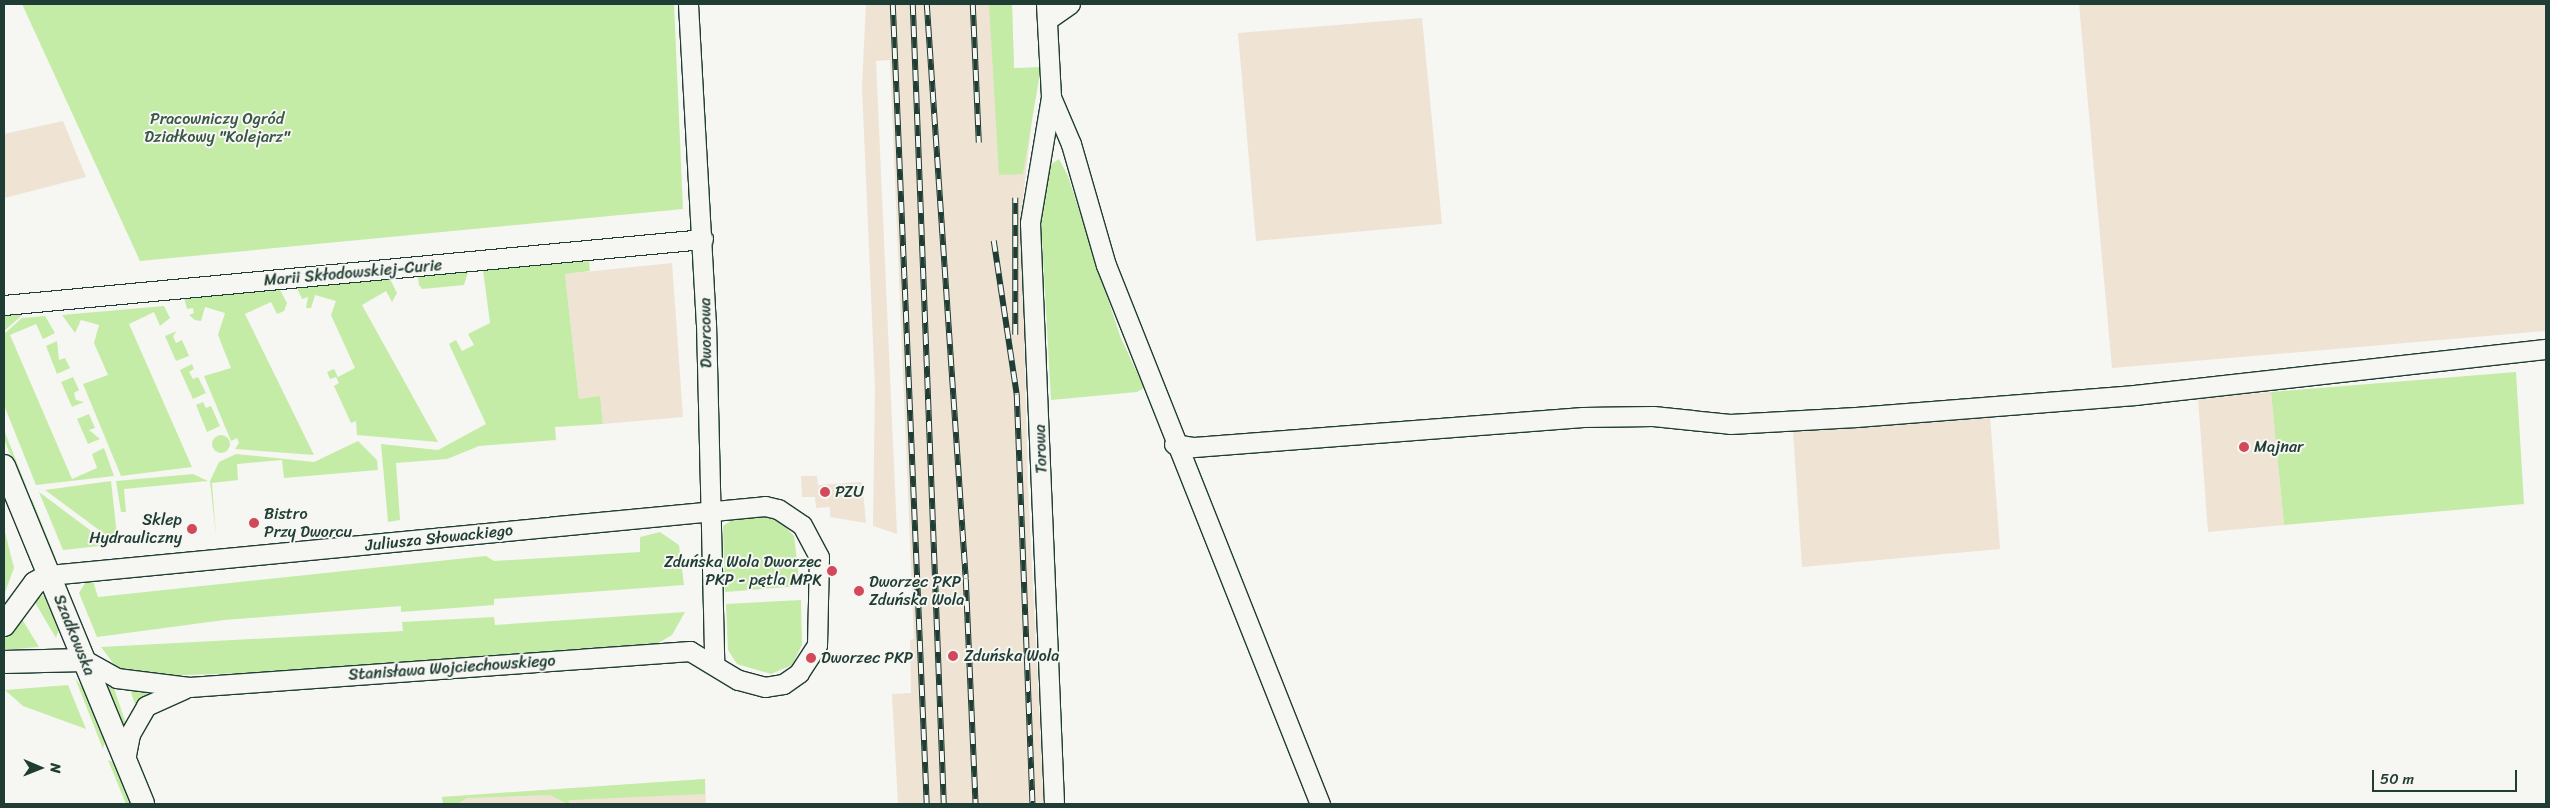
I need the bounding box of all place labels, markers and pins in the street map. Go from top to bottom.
place label: Majnar [2254,437,2304,457]
marker: Majnar [2238,441,2250,453]
place label: PZU [835,482,864,502]
marker: PZU [819,486,831,498]
place label: Bistro Przy Dworcu [264,504,352,542]
place label: Sklep Hydrauliczny [89,510,182,548]
marker: Bistro Przy Dworcu [248,517,260,529]
marker: Sklep Hydrauliczny [186,523,198,535]
place label: Zduńska Wola Dworzec PKP - pętla MPK [663,552,822,590]
marker: Zduńska Wola Dworzec PKP - pętla MPK [826,565,838,577]
place label: Dworzec PKP Zduńska Wola [869,572,964,610]
marker: Dworzec PKP Zduńska Wola [853,585,865,597]
place label: Zduńska Wola [964,646,1059,666]
place label: Dworzec PKP [821,648,913,668]
marker: Zduńska Wola [946,649,960,663]
marker: Dworzec PKP [805,652,817,664]

